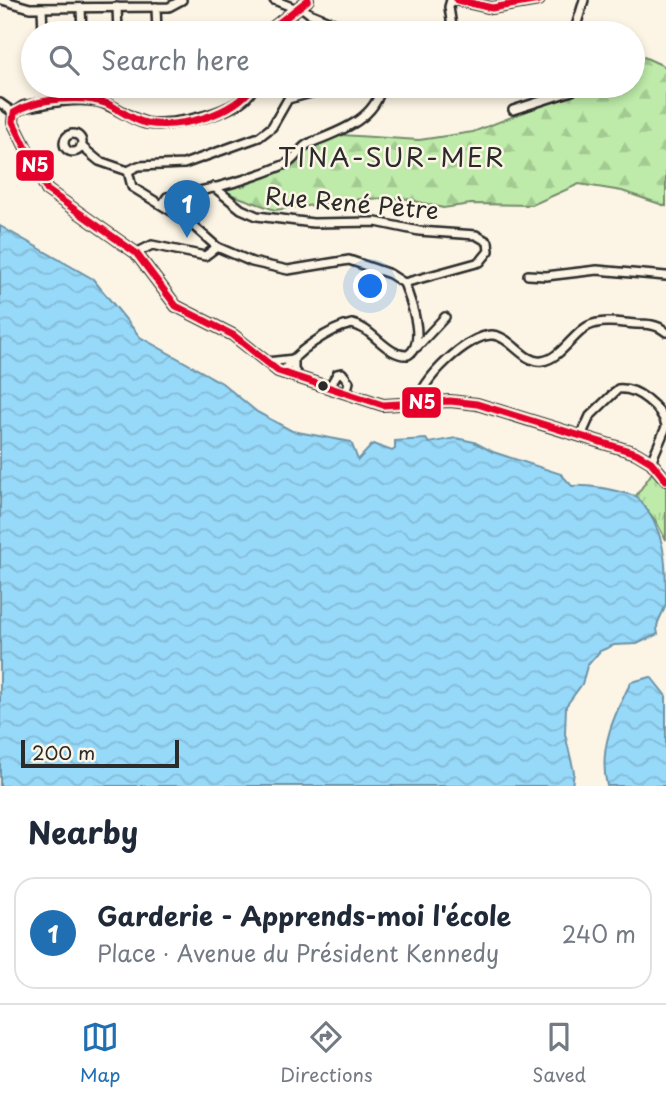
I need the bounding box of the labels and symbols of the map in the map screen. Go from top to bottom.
district label: TINA-SUR-MER [278,137,506,176]
line badge: N5 [15,149,55,182]
text: N5 [21,150,49,178]
street label: Rue René Pètre [264,176,440,228]
pin: 1 [164,180,210,238]
your location [353,269,387,303]
unlabelled marker [316,379,330,393]
line badge: N5 [401,386,442,419]
text: N5 [408,387,436,415]
scale bar [21,737,178,769]

